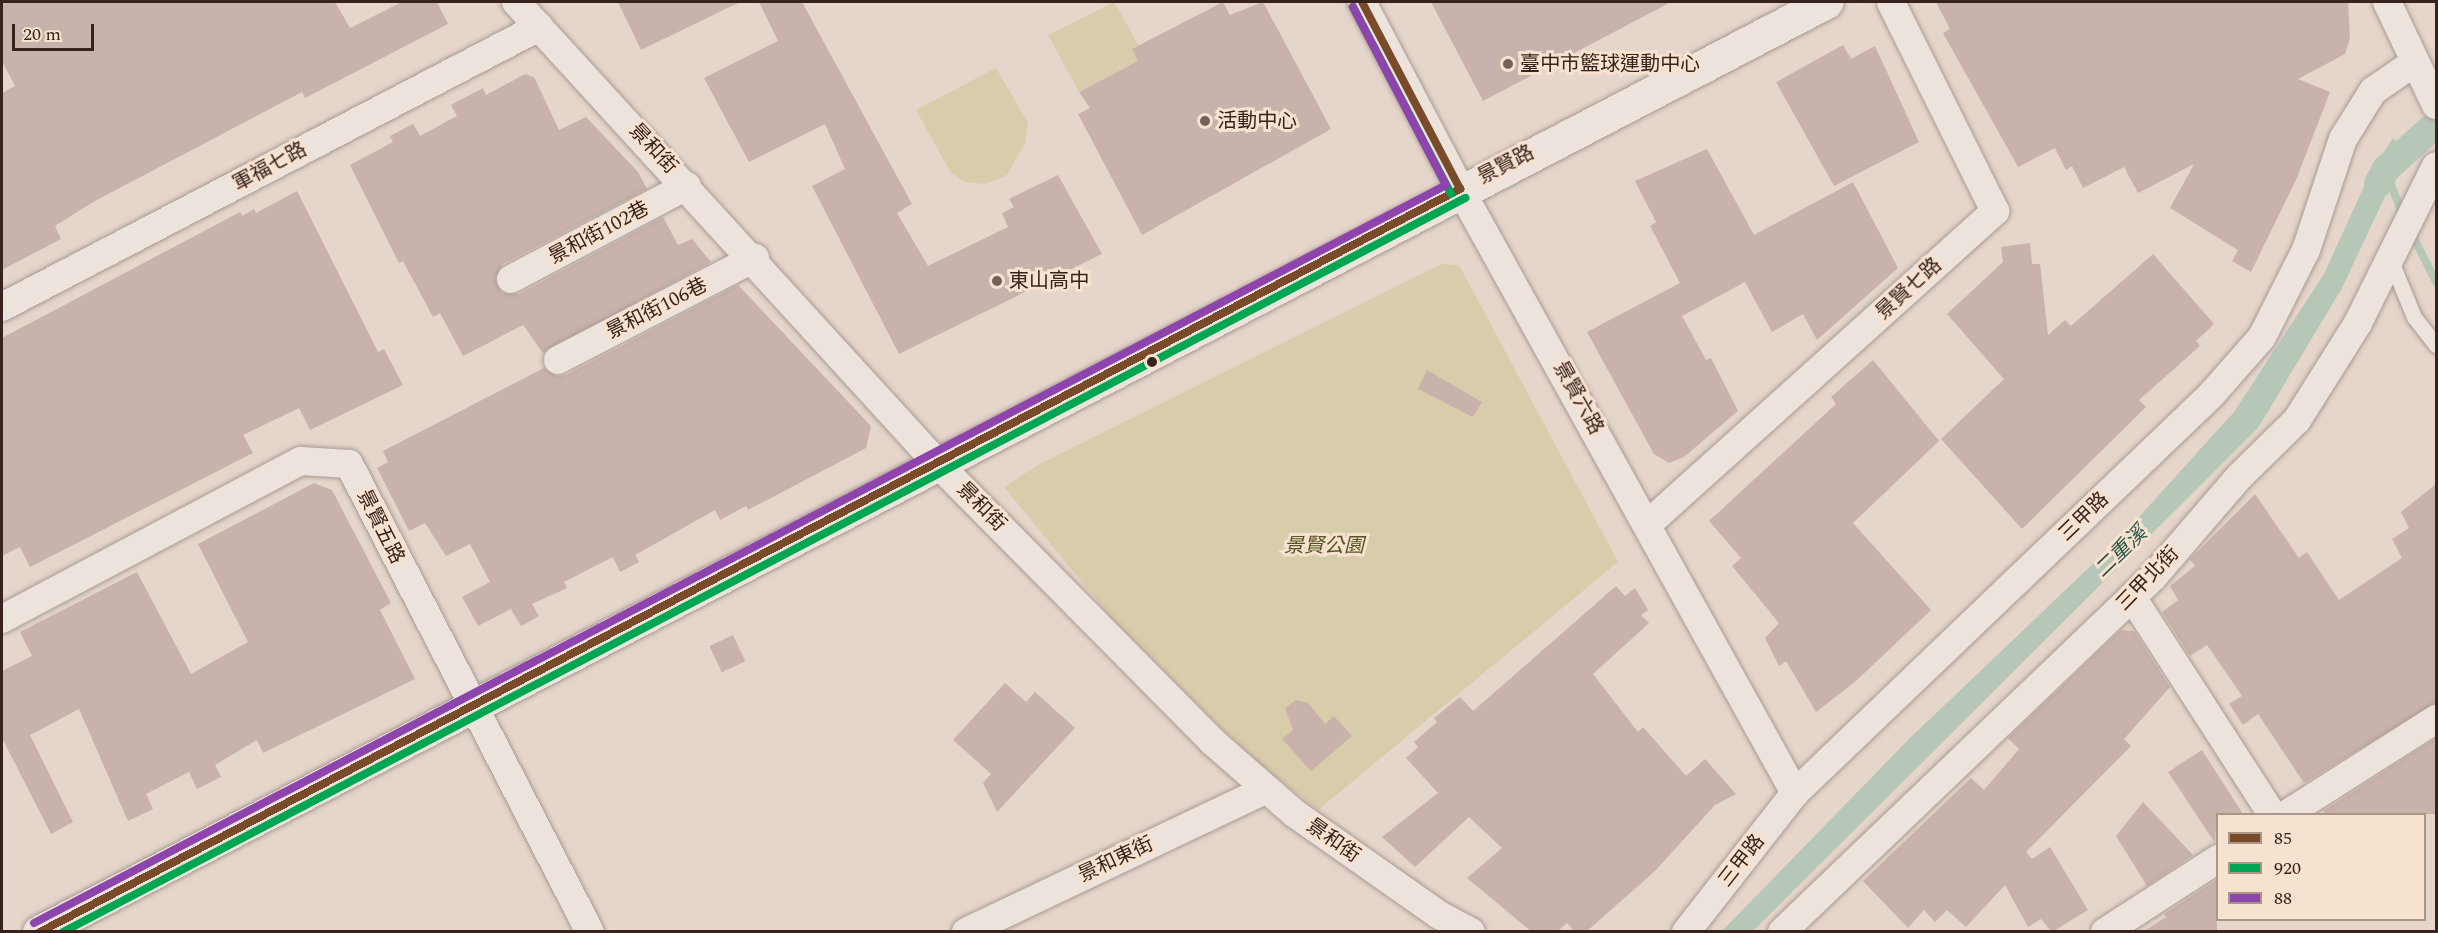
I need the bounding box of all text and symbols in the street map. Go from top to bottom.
scale bar [15,12,98,50]
text: 20 m [23,21,61,48]
place label: 臺中市籃球運動中心 [1520,52,1700,76]
marker: 臺中市籃球運動中心 [1501,57,1515,71]
place label: 活動中心 [1217,109,1297,133]
marker: 活動中心 [1198,114,1212,128]
street label: 景和街 [624,119,682,179]
street label: 軍福七路 [229,138,311,196]
street label: 景賢路 [1474,141,1538,189]
street label: 景和街102巷 [545,197,653,269]
street label: 景賢七路 [1871,253,1947,325]
place label: 東山高中 [1009,269,1089,293]
street label: 景和街106巷 [603,273,711,345]
marker: 東山高中 [990,274,1004,288]
unlabelled marker [1146,356,1158,368]
street label: 景賢六路 [1548,357,1608,439]
street label: 景和街 [951,477,1011,537]
street label: 景賢五路 [351,486,409,568]
street label: 三甲路 [2054,488,2114,546]
water label: 二重溪 [2090,521,2152,583]
park label: 景賢公園 [1284,534,1364,558]
street label: 三甲北街 [2112,542,2184,616]
legend [2216,813,2426,921]
street label: 景和街 [1302,814,1364,868]
text: 85 [2274,825,2292,852]
street label: 三甲路 [1714,830,1770,892]
street label: 景和東街 [1075,832,1157,888]
text: 920 [2274,855,2301,882]
text: 88 [2274,885,2292,912]

